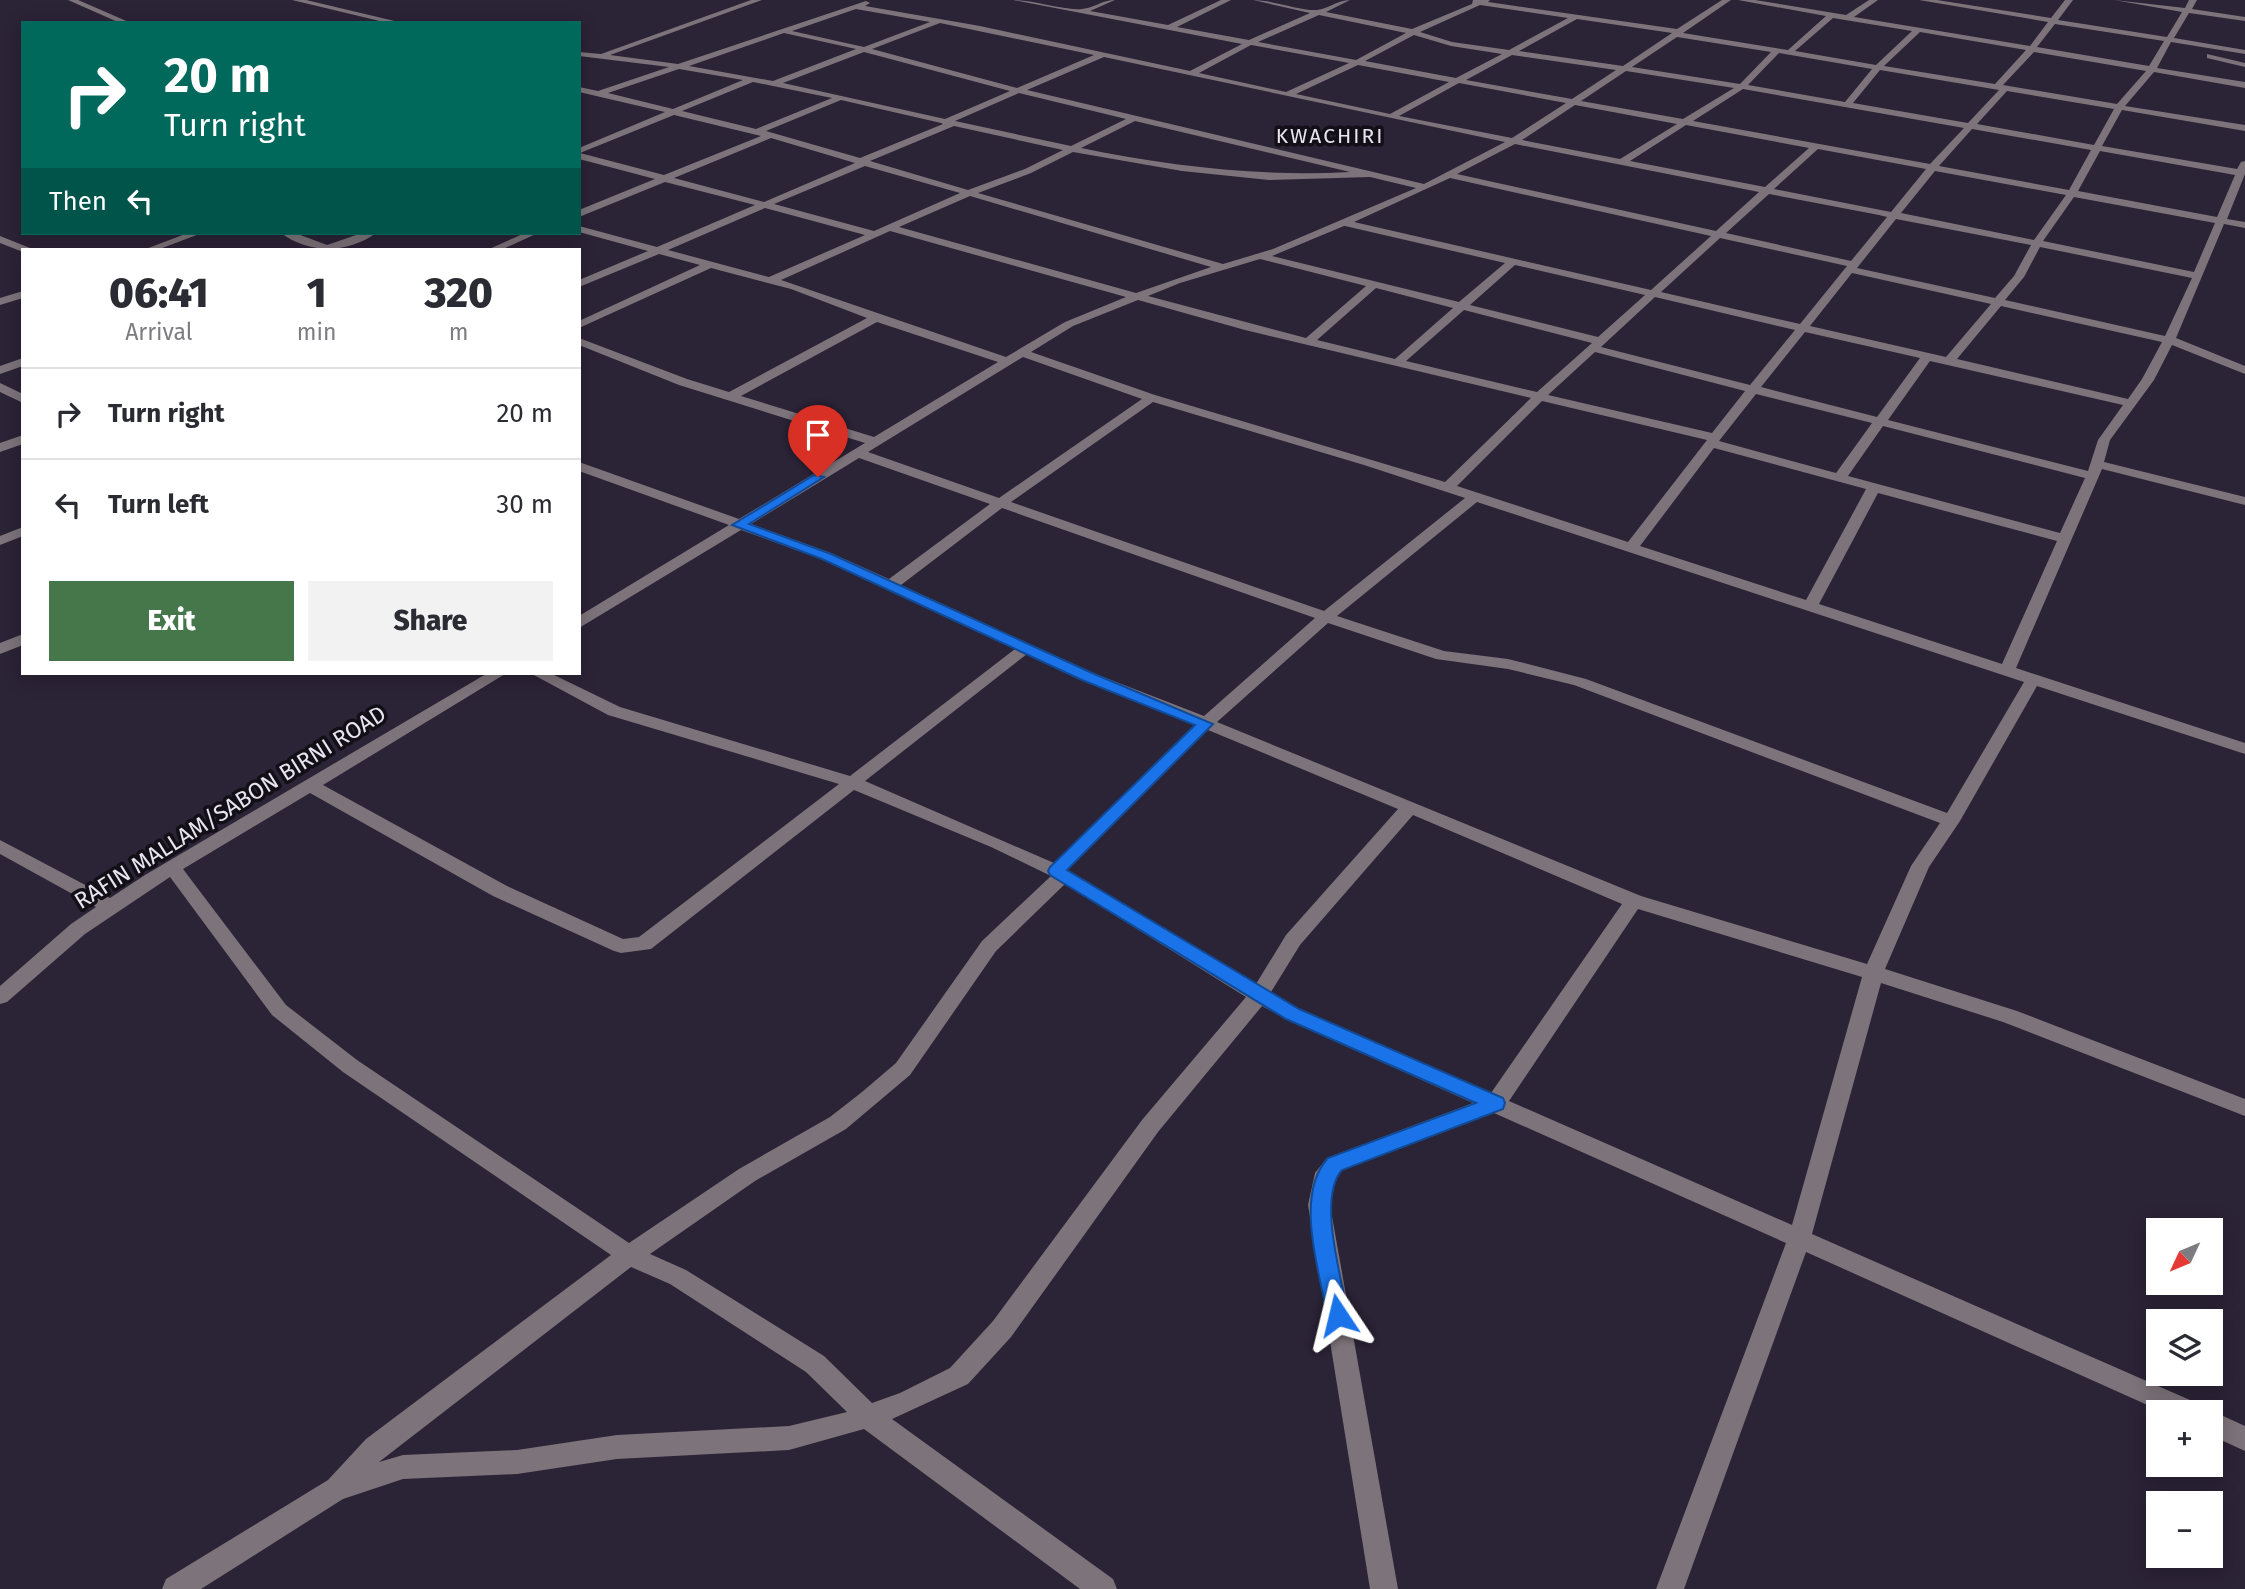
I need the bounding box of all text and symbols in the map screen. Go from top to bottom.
text: 20 m [164,46,271,105]
icon: right [49,49,140,140]
text: Turn right [164,106,306,144]
district label: KWACHIRI [1276,123,1384,149]
icon: left [121,182,159,220]
text: Then [49,186,107,217]
text: 06:41 [109,268,209,318]
text: 1 [307,268,327,318]
text: 320 [424,268,493,318]
text: Arrival [125,318,193,346]
text: min [297,318,336,346]
text: m [449,318,469,346]
icon: right [49,395,87,433]
text: Turn right [108,398,225,429]
text: 20 m [496,398,553,429]
pin [788,405,848,477]
icon: arrive [799,416,837,454]
icon: left [49,486,87,524]
text: Turn left [108,489,209,520]
text: 30 m [496,489,553,520]
button: Exit [49,581,294,661]
button: Share [308,581,553,661]
street label: RAFIN MALLAM/SABON BIRNI ROAD [69,699,391,915]
north arrow [2146,1218,2222,1295]
map controls [2146,1218,2223,1568]
position arrow [1301,1278,1375,1352]
button: layers [2146,1309,2223,1386]
button: + [2146,1400,2223,1477]
button: − [2146,1491,2223,1568]

